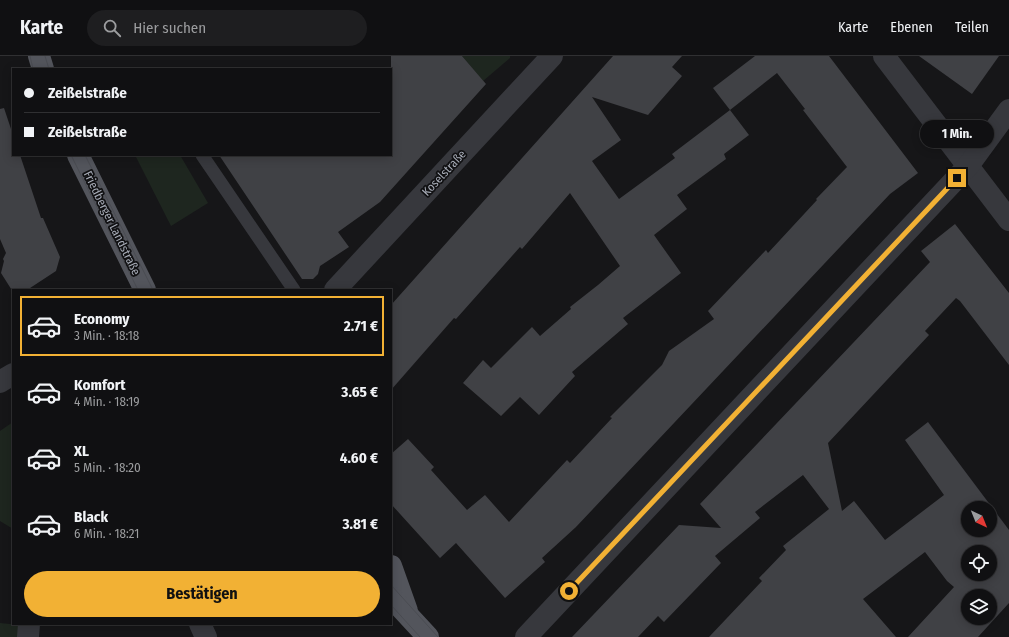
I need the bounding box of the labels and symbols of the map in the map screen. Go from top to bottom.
callout: 1 Min. [920,120,994,148]
street label: Koselstraße [419,147,469,199]
street label: Friedberger Landstraße [81,169,143,277]
route end [948,169,966,187]
north arrow [961,501,997,537]
route start [560,582,578,600]

